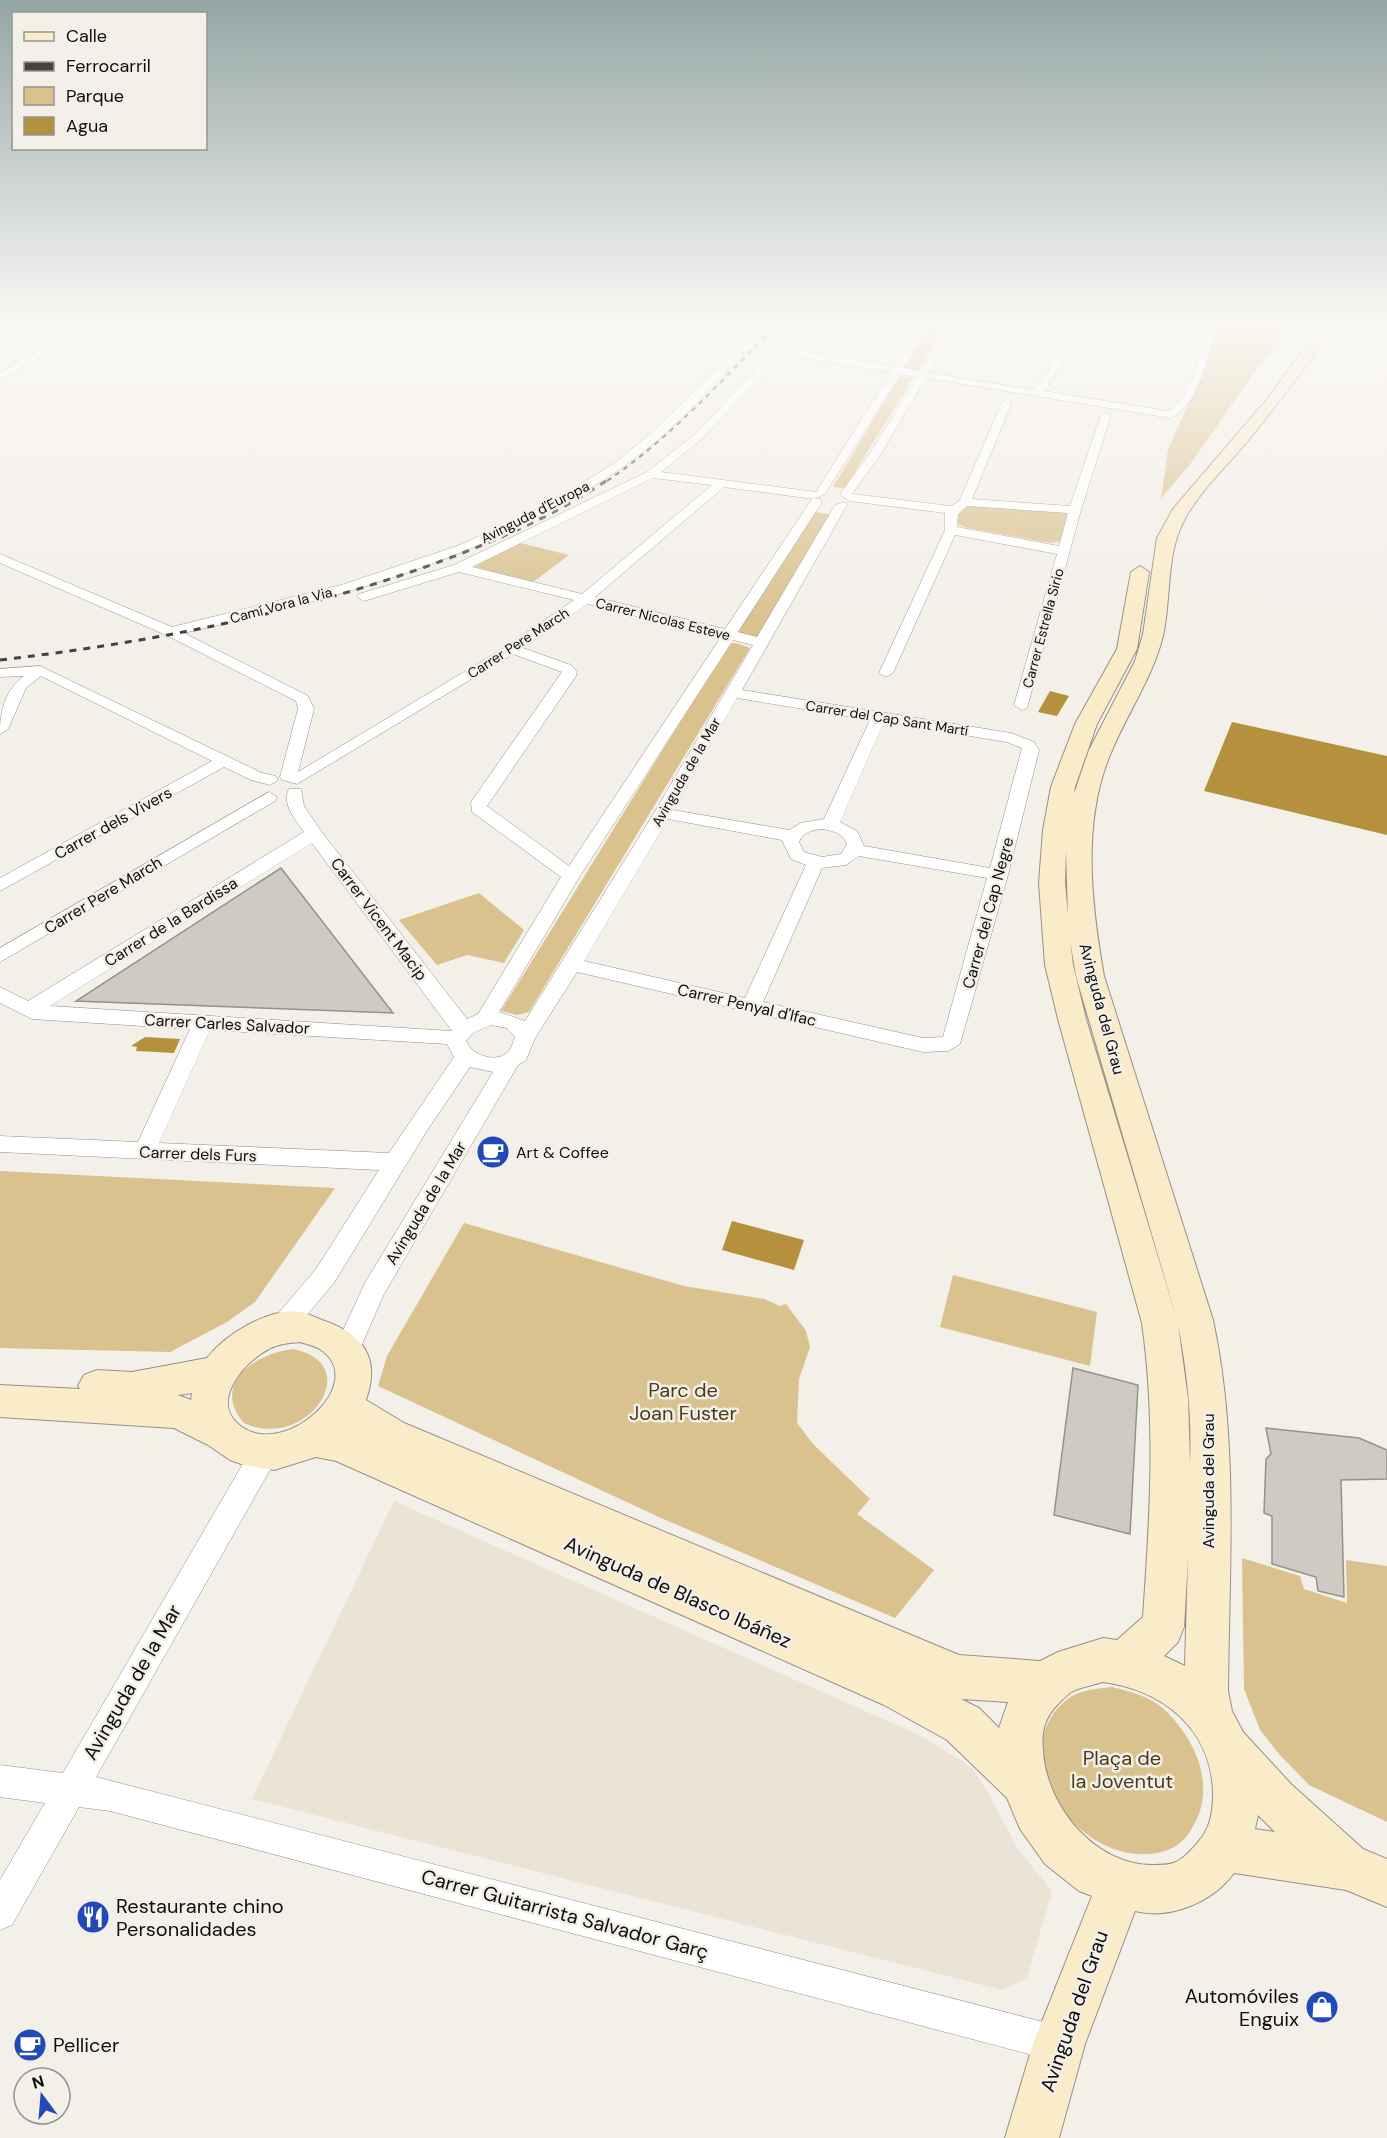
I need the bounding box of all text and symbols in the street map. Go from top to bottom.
legend [12,12,207,150]
text: Calle [66,24,107,48]
text: Ferrocarril [66,54,151,78]
text: Parque [66,84,124,108]
text: Agua [66,114,108,138]
street label: Avinguda d'Europa [478,477,592,547]
street label: Carrer Estrella Sirio [1018,566,1068,690]
street label: Camí Vora la Via [228,583,334,627]
street label: Carrer Nicolas Esteve [594,594,732,644]
street label: Carrer Pere March [464,604,572,682]
street label: Carrer del Cap Sant Martí [804,696,970,740]
street label: Avinguda de la Mar [648,714,724,830]
street label: Carrer dels Vivers [50,782,176,864]
street label: Carrer del Cap Negre [958,835,1018,991]
street label: Carrer Pere March [40,852,166,938]
street label: Carrer Vicent Macip [326,853,432,985]
street label: Carrer de la Bardissa [100,872,242,972]
street label: Avinguda del Grau [1074,941,1130,1077]
street label: Carrer Penyal d'Ifac [675,979,819,1031]
street label: Carrer Carles Salvador [144,1009,310,1039]
cafe icon: Art & Coffee [475,1134,511,1170]
street label: Avinguda de la Mar [381,1137,471,1269]
street label: Carrer dels Furs [139,1141,257,1167]
place label: Art & Coffee [516,1142,609,1163]
park label: Parc de Joan Fuster [629,1377,737,1426]
street label: Avinguda del Grau [1198,1413,1219,1549]
street label: Avinguda de Blasco Ibáñez [560,1530,796,1654]
street label: Avinguda de la Mar [77,1600,187,1764]
park label: Plaça de la Joventut [1071,1745,1173,1794]
street label: Carrer Guitarrista Salvador Garç [418,1863,712,1965]
place label: Restaurante chino Personalidades [116,1893,284,1942]
restaurant icon: Restaurante chino Personalidades [75,1899,111,1935]
street label: Avinguda del Grau [1034,1927,1114,2095]
place label: Automóviles Enguix [1185,1983,1299,2032]
shop icon: Automóviles Enguix [1304,1989,1340,2025]
cafe icon: Pellicer [12,2027,48,2063]
place label: Pellicer [53,2032,119,2058]
north arrow [12,2066,72,2126]
text: N [29,2070,47,2094]

